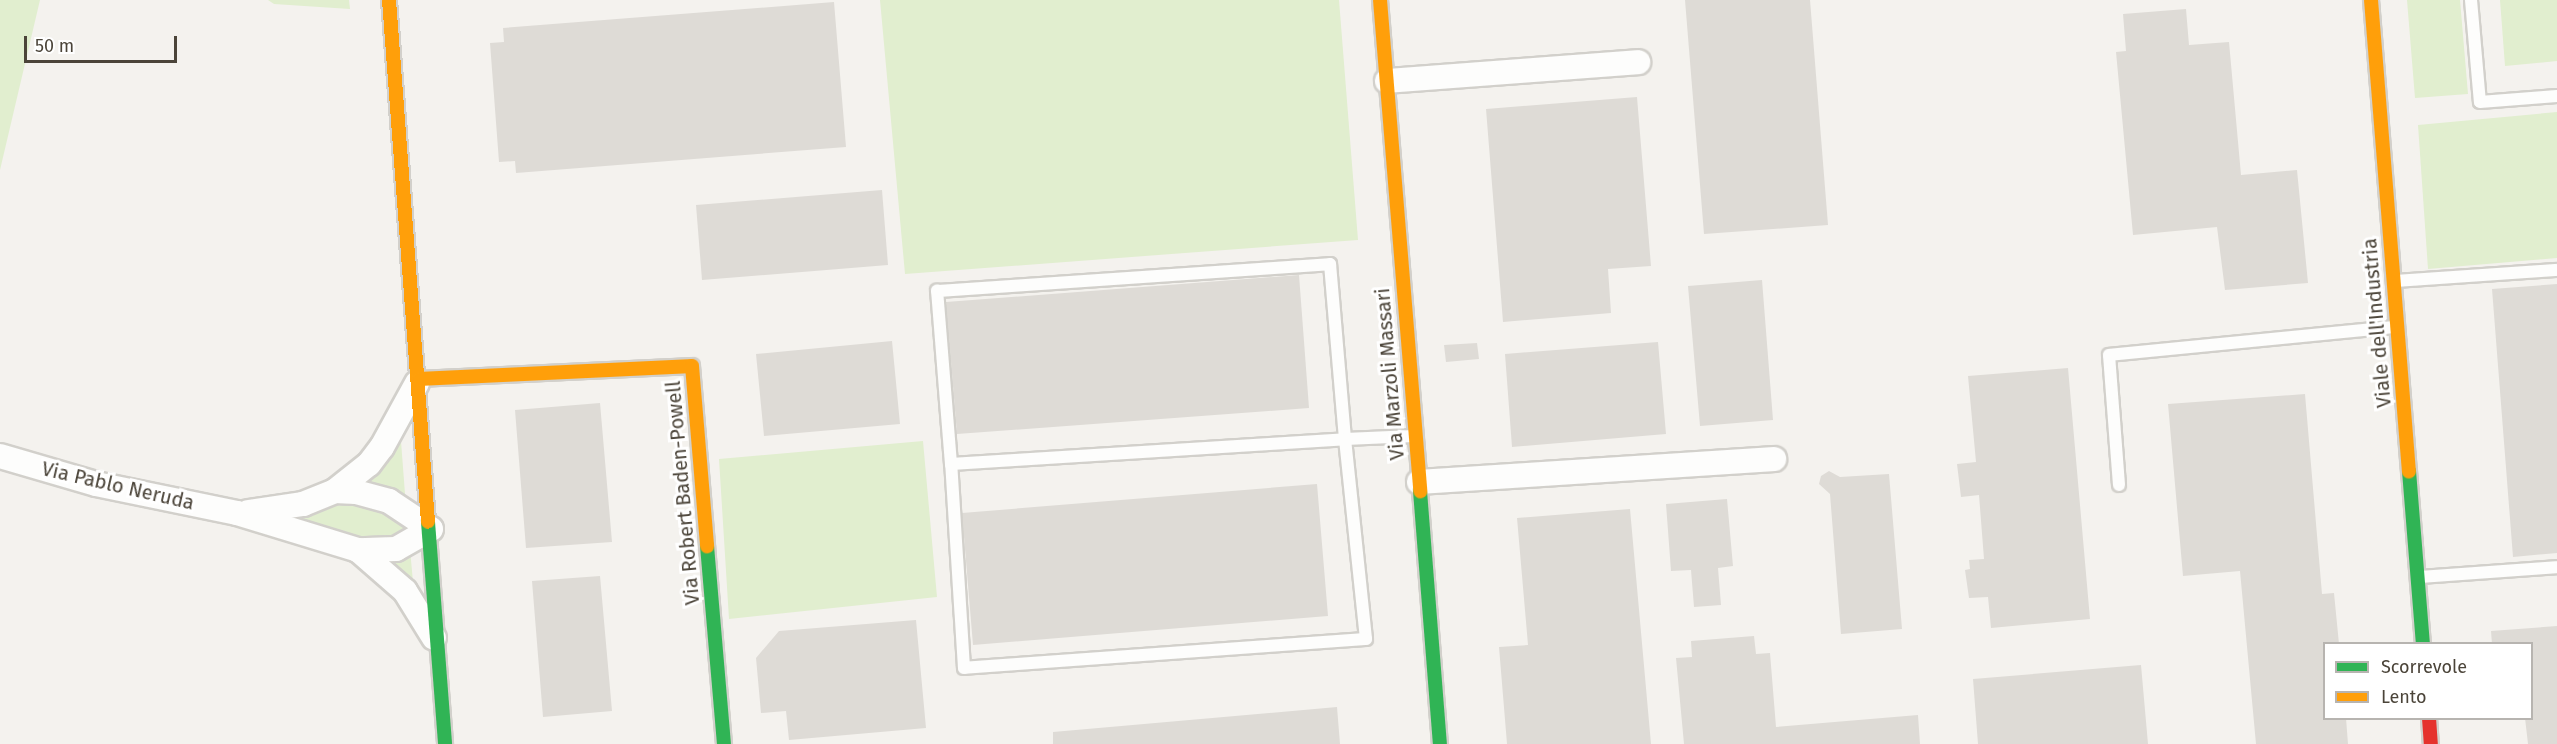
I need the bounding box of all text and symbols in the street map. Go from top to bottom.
scale bar [27,24,180,62]
text: 50 m [35,35,74,57]
street label: Viale dell'Industria [2358,237,2396,409]
street label: Via Marzoli Massari [1371,287,1409,461]
street label: Via Robert Baden-Powell [661,380,705,606]
street label: Via Pablo Neruda [39,457,197,515]
legend [2323,642,2533,720]
text: Scorrevole [2381,656,2467,678]
text: Lento [2381,686,2427,708]

